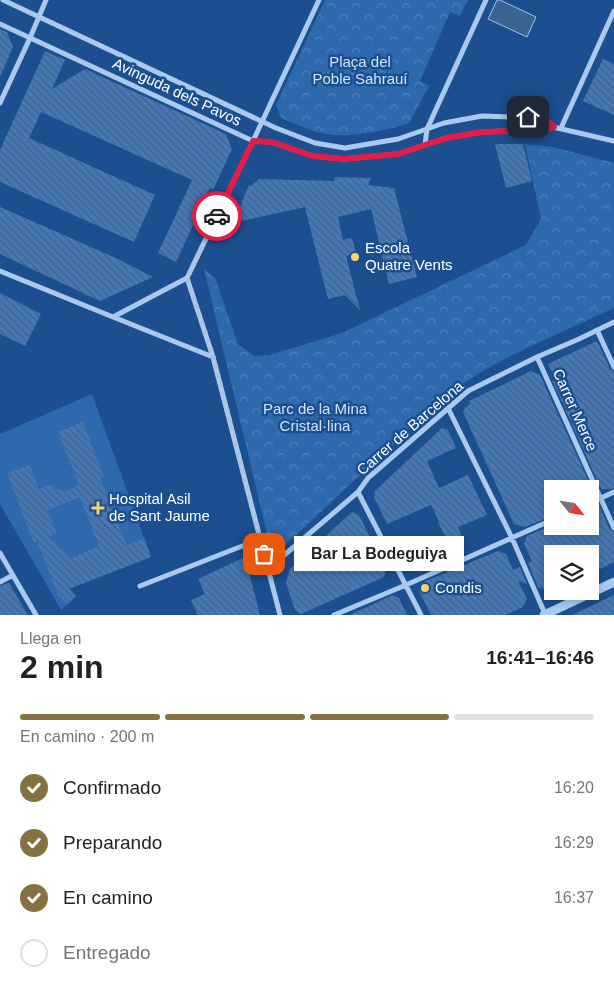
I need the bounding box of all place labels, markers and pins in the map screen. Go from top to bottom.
pin [507,96,549,138]
place label: Escola Quatre Vents [365,239,453,273]
marker: Escola Quatre Vents [349,251,361,263]
place label: Hospital Asil de Sant Jaume [109,490,210,524]
marker: Hospital Asil de Sant Jaume [91,501,105,515]
pin [243,533,285,575]
callout: Bar La Bodeguiya [294,536,464,572]
place label: Condis [435,579,482,596]
marker: Condis [419,582,431,594]

